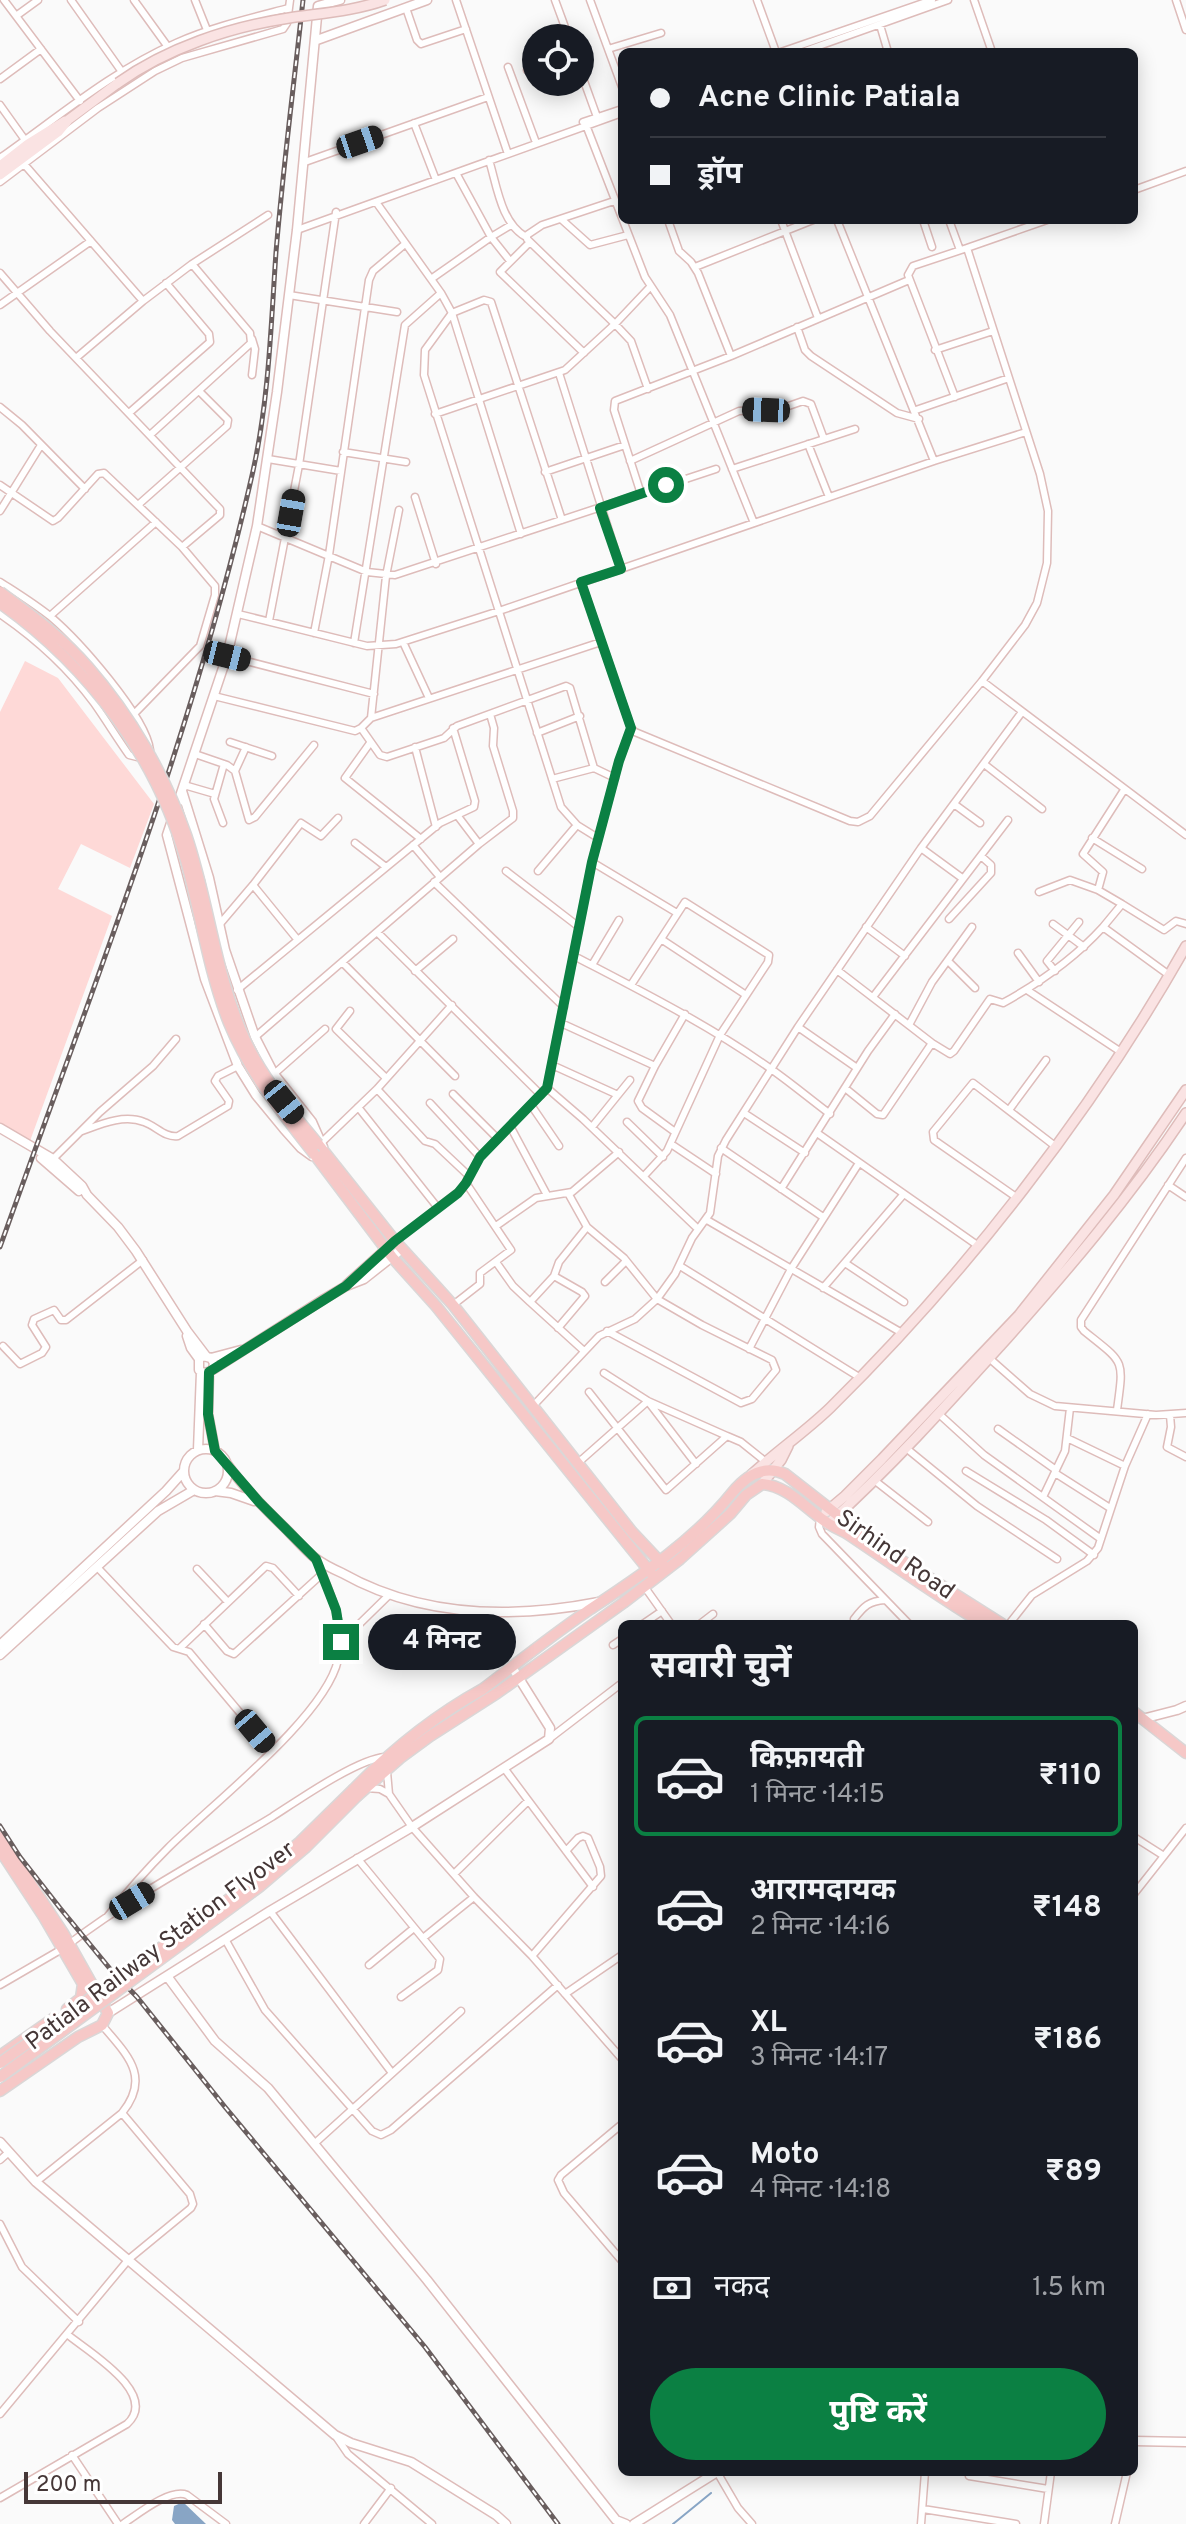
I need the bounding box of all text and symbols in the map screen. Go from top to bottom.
map controls [522,24,594,96]
button: locate [522,24,594,96]
text: Acne Clinic Patiala [698,80,960,117]
car [333,123,387,161]
text: ड्रॉप [698,157,742,194]
car [742,397,790,423]
route start [648,467,684,503]
car [275,487,307,539]
car [201,639,253,673]
car [260,1076,308,1128]
street label: Sirhind Road [830,1504,960,1607]
callout: 4 मिनट [369,1614,517,1670]
route end [323,1624,359,1660]
text: 4 मिनट [403,1625,481,1658]
text: सवारी चुनें [650,1645,791,1691]
car [230,1705,280,1757]
icon: car [654,1740,726,1812]
text: किफ़ायती [750,1741,864,1778]
text: ₹110 [1039,1758,1102,1795]
text: 1 मिनट · 14:15 [750,1779,885,1812]
street label: Patiala Railway Station Flyover [20,1835,302,2058]
icon: car [654,1872,726,1944]
text: आरामदायक [750,1873,896,1910]
car [105,1878,159,1924]
text: ₹148 [1032,1890,1102,1927]
text: 2 मिनट · 14:16 [750,1911,890,1944]
icon: car [654,2004,726,2076]
text: XL [750,2005,787,2042]
text: ₹186 [1033,2022,1102,2059]
text: 3 मिनट · 14:17 [750,2042,888,2075]
icon: car [654,2136,726,2208]
text: Moto [750,2137,820,2174]
text: ₹89 [1045,2154,1102,2191]
text: 4 मिनट · 14:18 [750,2174,891,2207]
icon: cash [650,2266,694,2310]
text: नकद [714,2270,770,2307]
text: 1.5 km [1032,2272,1106,2305]
button: पुष्टि करें [650,2368,1106,2460]
scale bar [24,2468,222,2504]
text: 200 m [36,2472,101,2499]

